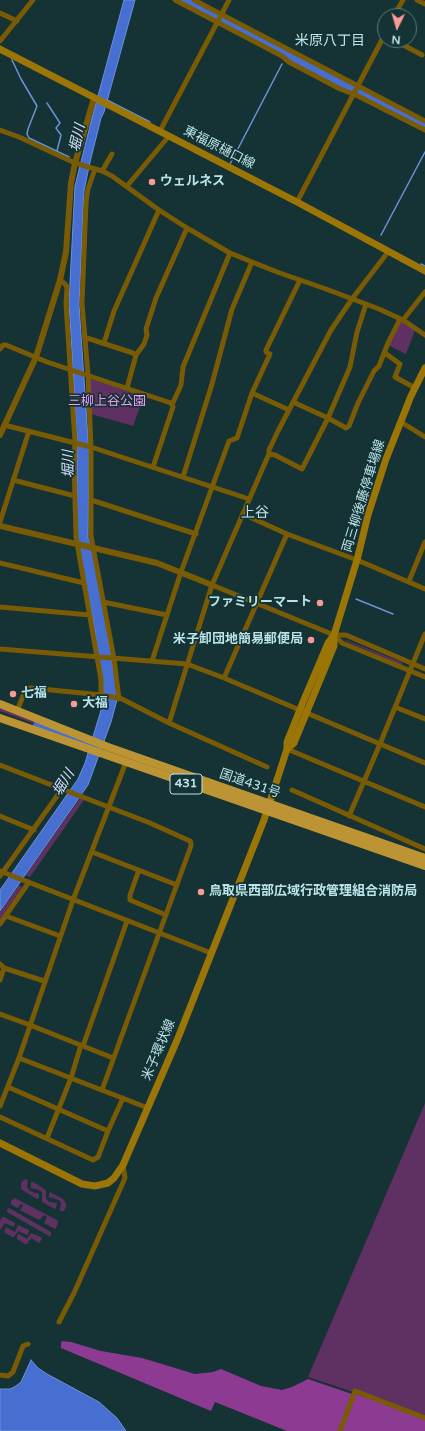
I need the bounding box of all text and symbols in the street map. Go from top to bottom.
north arrow [377,8,417,48]
district label: 米原八丁目 [295,33,365,49]
text: N [391,33,401,46]
water label: 堀川 [67,122,89,154]
street label: 東福原樋口線 [181,123,257,173]
place label: ウェルネス [160,174,225,190]
marker: ウェルネス [147,177,157,187]
park label: 三柳上谷公園 [68,394,146,410]
street label: 両三柳後藤停車場線 [339,438,389,554]
water label: 堀川 [60,450,78,478]
district label: 上谷 [241,505,269,521]
place label: ファミリーマート [208,595,312,611]
marker: ファミリーマート [315,598,325,608]
place label: 米子卸団地簡易郵便局 [173,632,303,648]
marker: 米子卸団地簡易郵便局 [306,635,316,645]
place label: 七福 [21,686,47,702]
marker: 七福 [8,689,18,699]
place label: 大福 [82,696,108,712]
marker: 大福 [69,699,79,709]
street label: 国道431号 [217,766,283,802]
water label: 堀川 [49,767,79,799]
road number: 431 [170,774,202,794]
place label: 鳥取県西部広域行政管理組合消防局 [209,884,417,900]
marker: 鳥取県西部広域行政管理組合消防局 [196,887,206,897]
street label: 米子環状線 [139,1017,179,1083]

